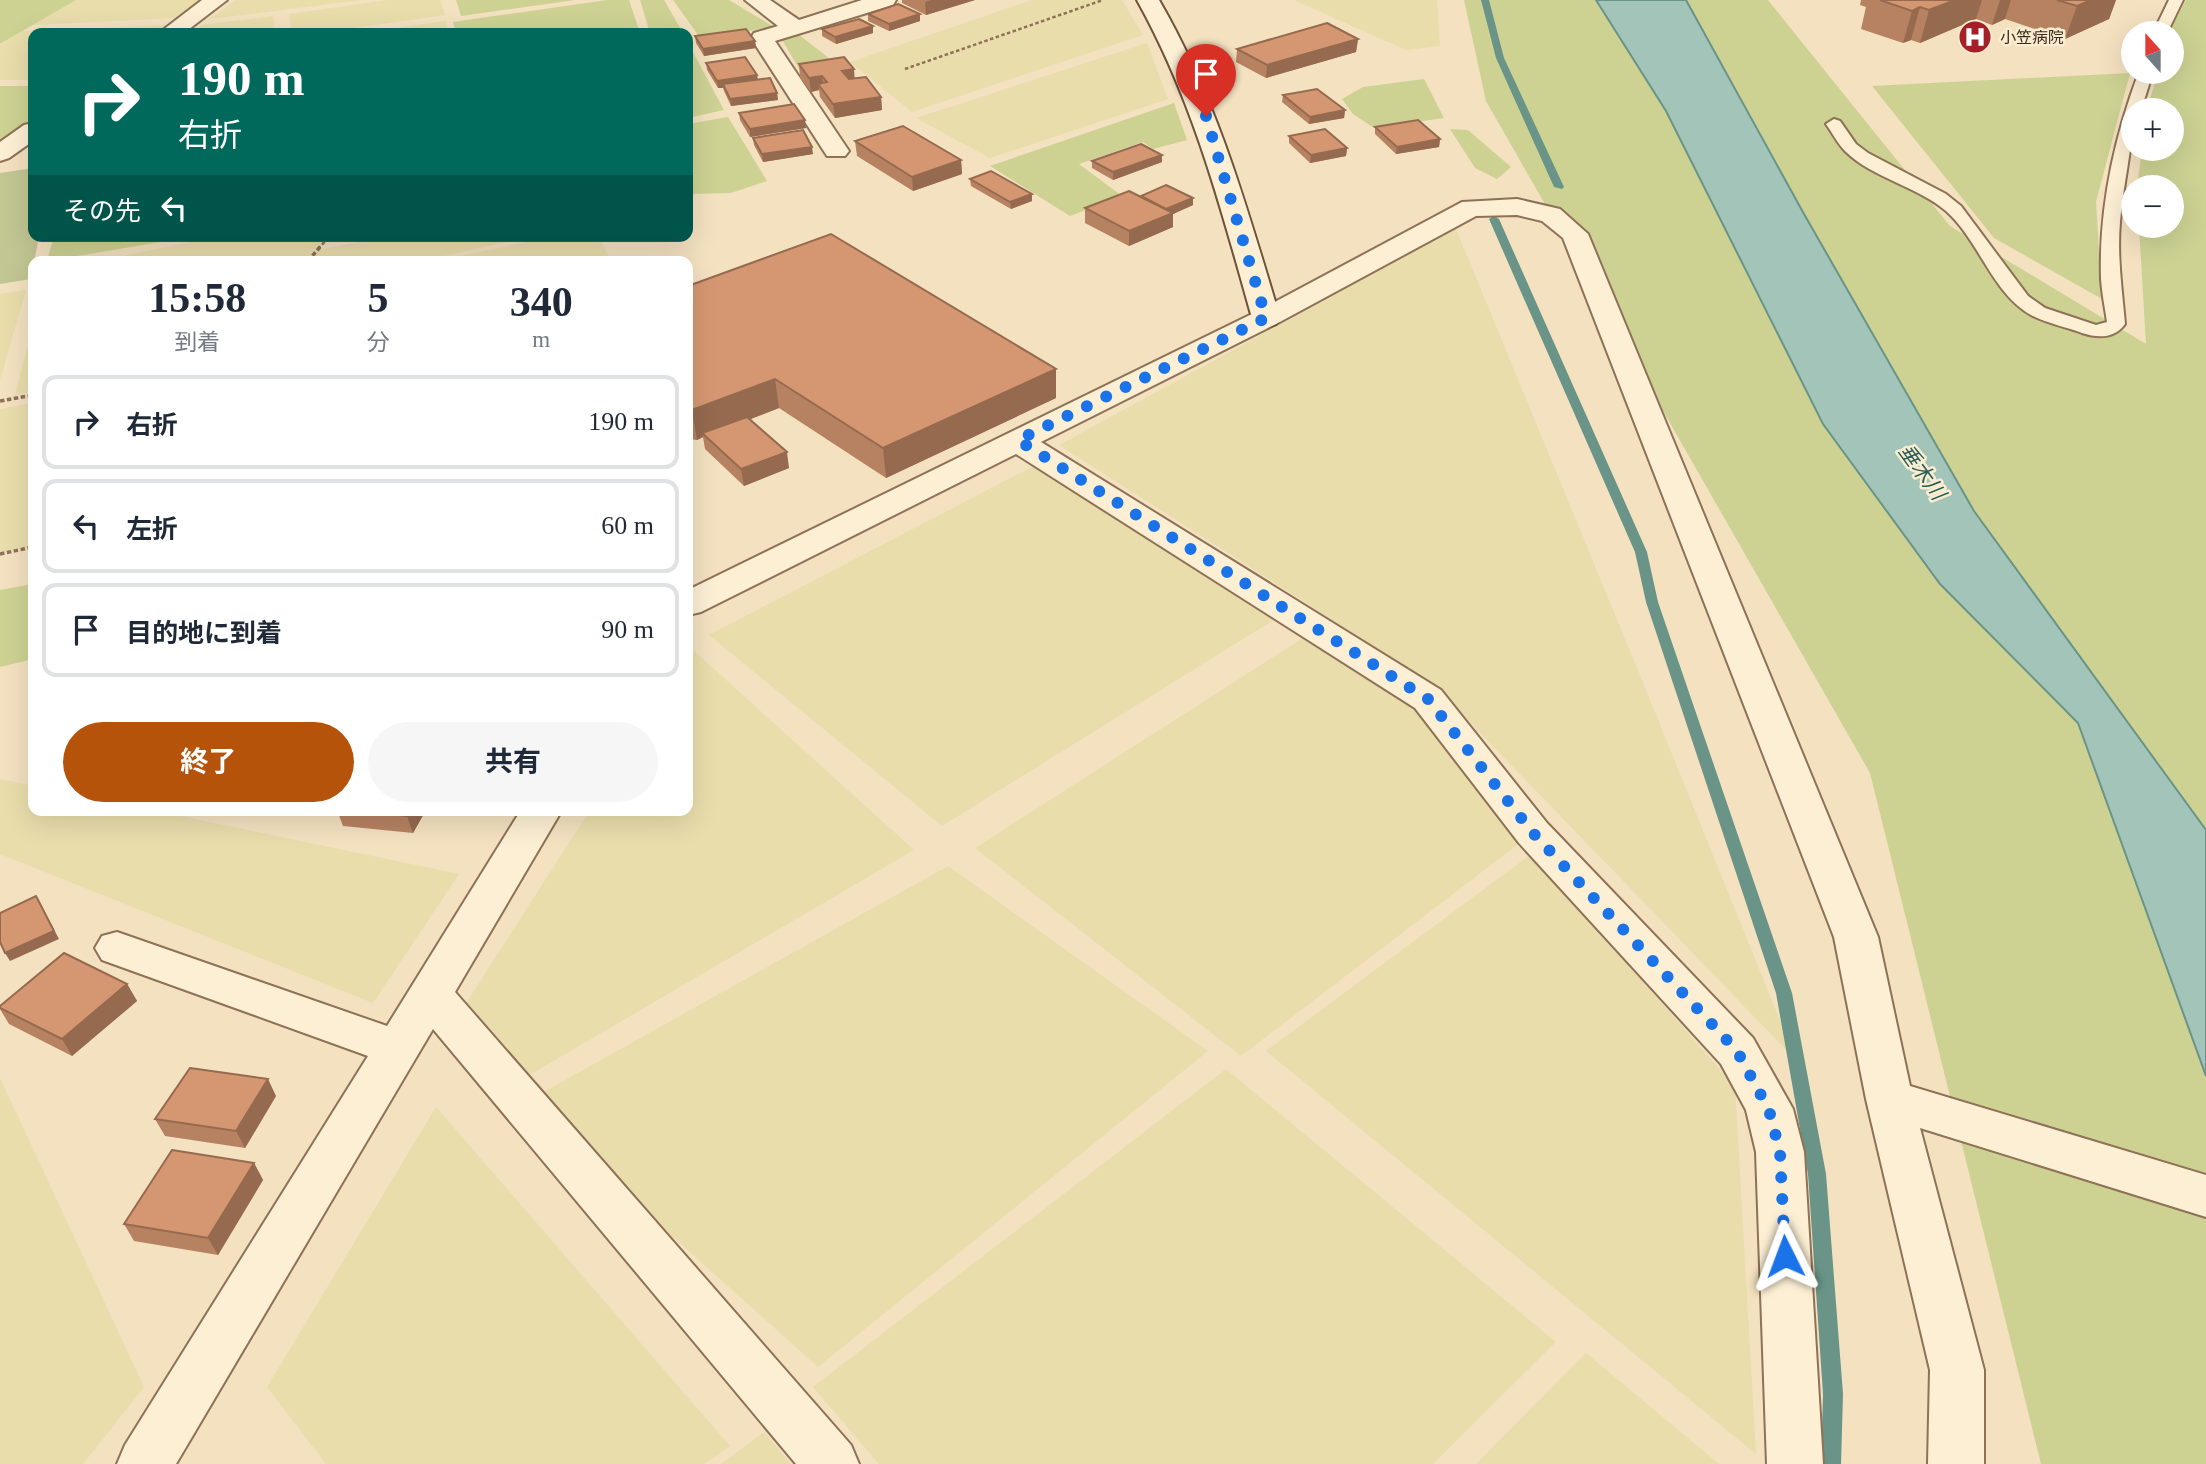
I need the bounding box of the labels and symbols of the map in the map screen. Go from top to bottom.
hospital icon: 小笠病院 [1956,18,1994,56]
north arrow [2121,21,2184,84]
place label: 小笠病院 [2000,29,2064,46]
pin [1176,44,1236,116]
water label: 垂木川 [1894,439,1951,506]
position arrow [1748,1219,1822,1293]

